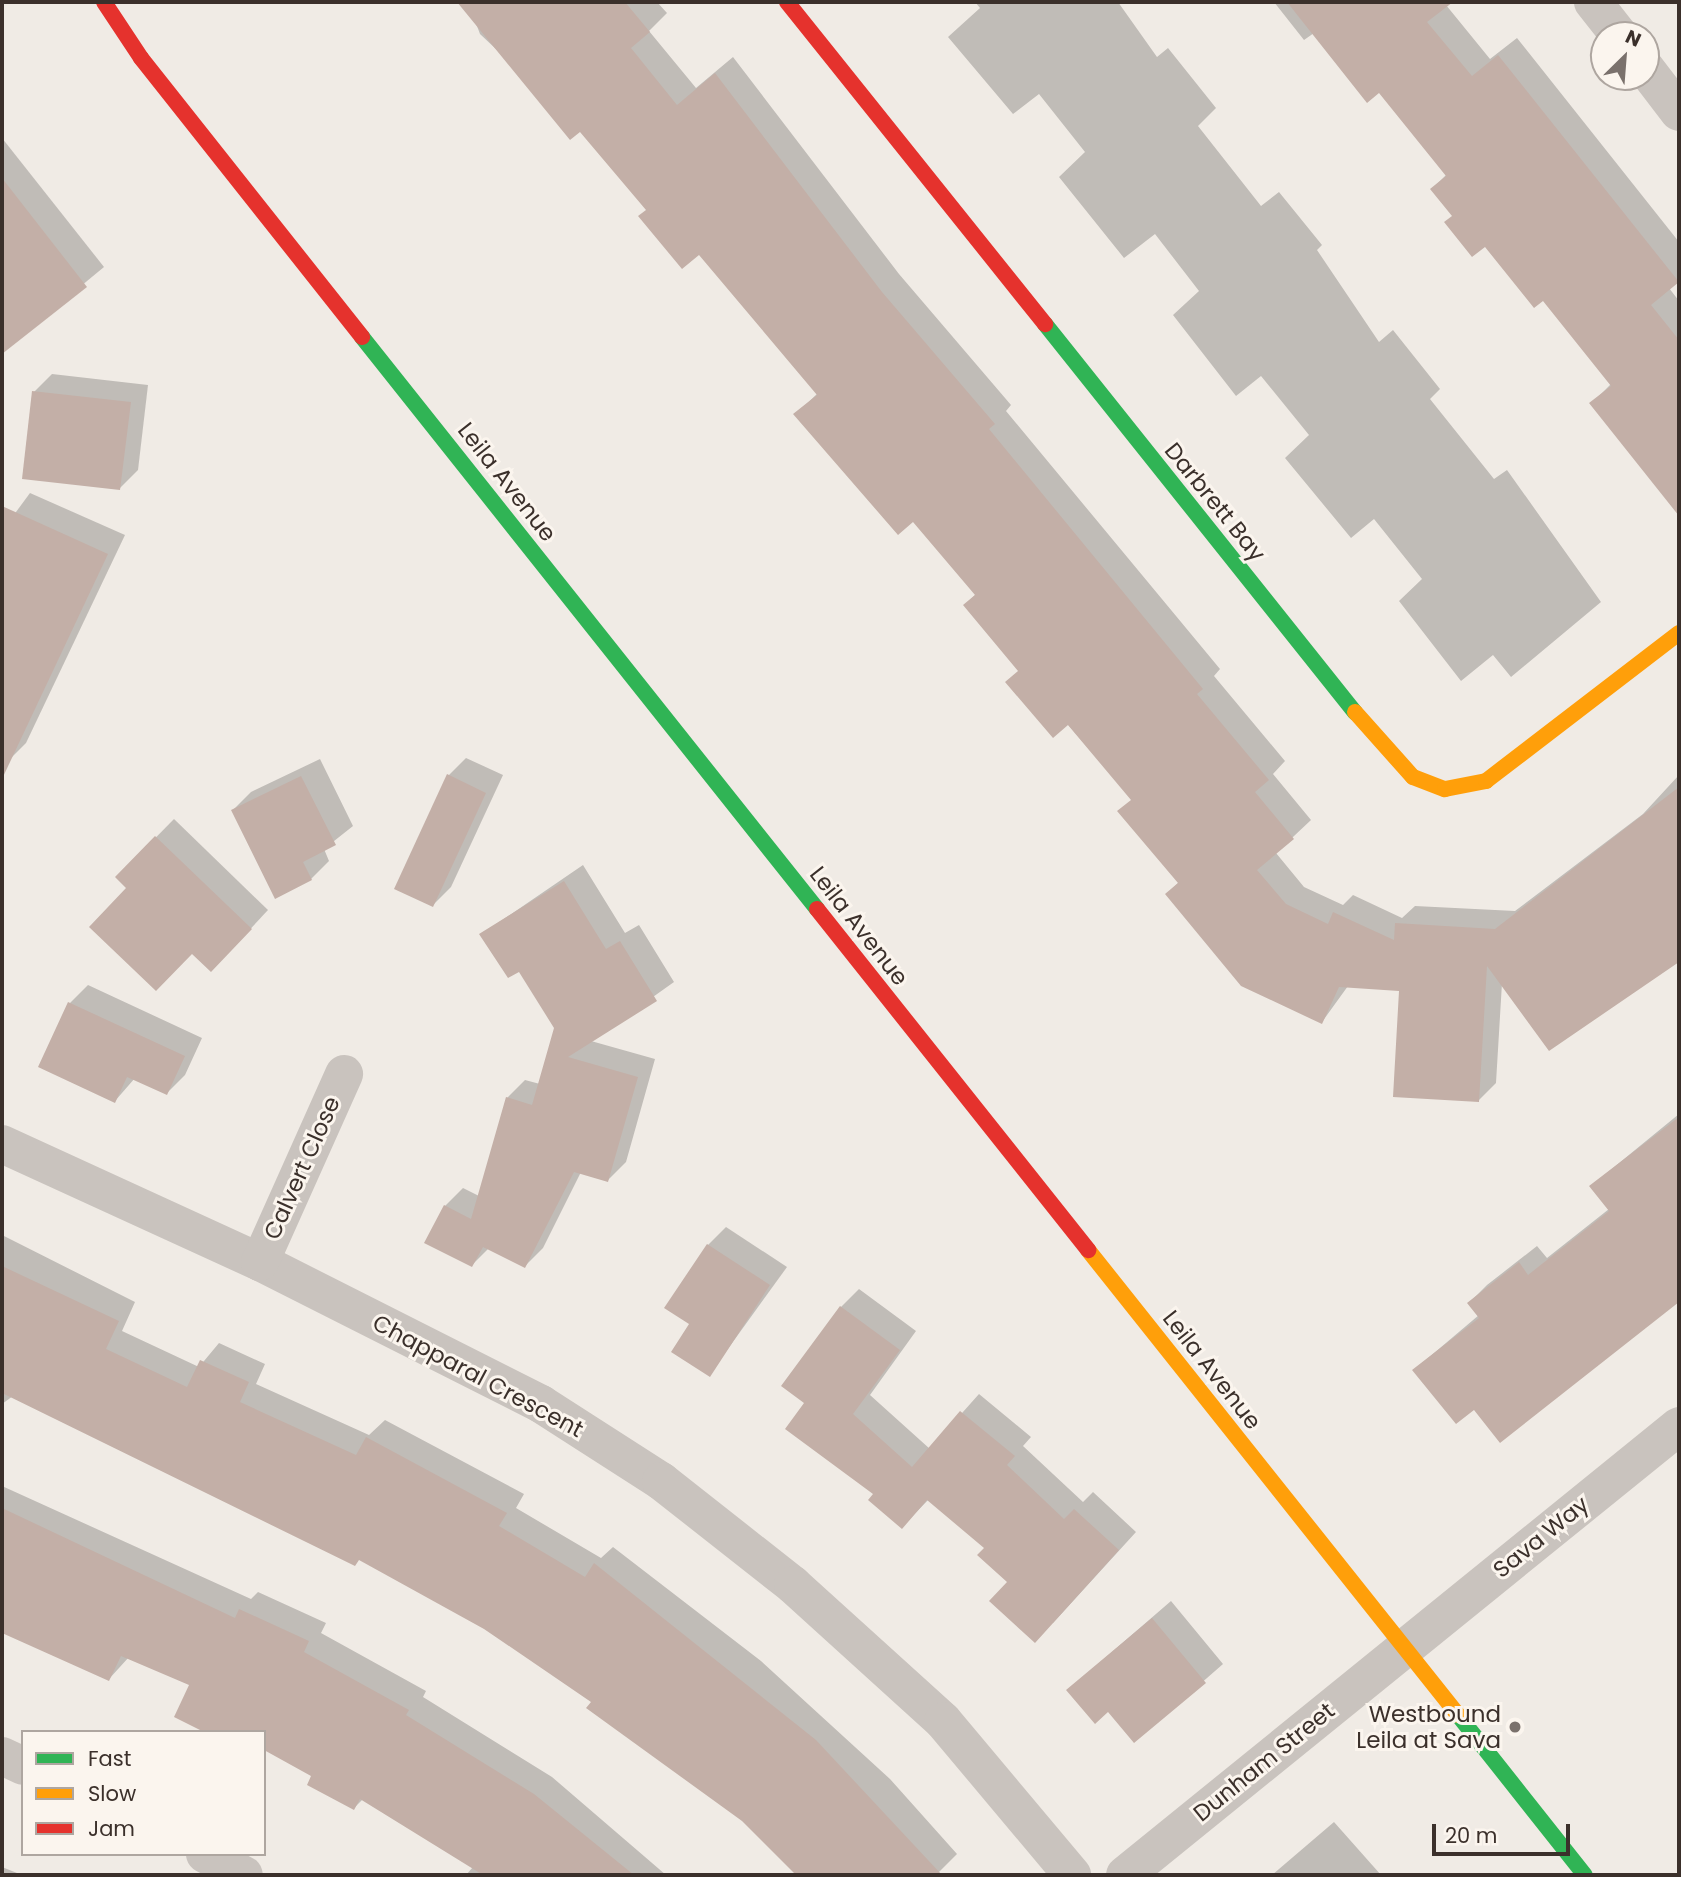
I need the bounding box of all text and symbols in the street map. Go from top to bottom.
north arrow [1590,21,1660,91]
text: N [1621,23,1645,54]
street label: Leila Avenue [452,417,562,547]
street label: Darbrett Bay [1159,437,1271,567]
street label: Leila Avenue [804,861,914,991]
street label: Calvert Close [258,1092,346,1244]
street label: Leila Avenue [1157,1305,1267,1435]
street label: Chapparal Crescent [368,1309,588,1443]
street label: Sava Way [1488,1490,1594,1584]
street label: Dunham Street [1188,1697,1340,1827]
place label: Westbound Leila at Sava [1356,1700,1501,1754]
marker: Westbound Leila at Sava [1507,1719,1523,1735]
legend [21,1730,266,1856]
text: Fast [88,1744,131,1773]
text: Slow [88,1779,136,1808]
scale bar [1436,1811,1574,1855]
text: Jam [88,1814,135,1843]
text: 20 m [1445,1821,1498,1850]

